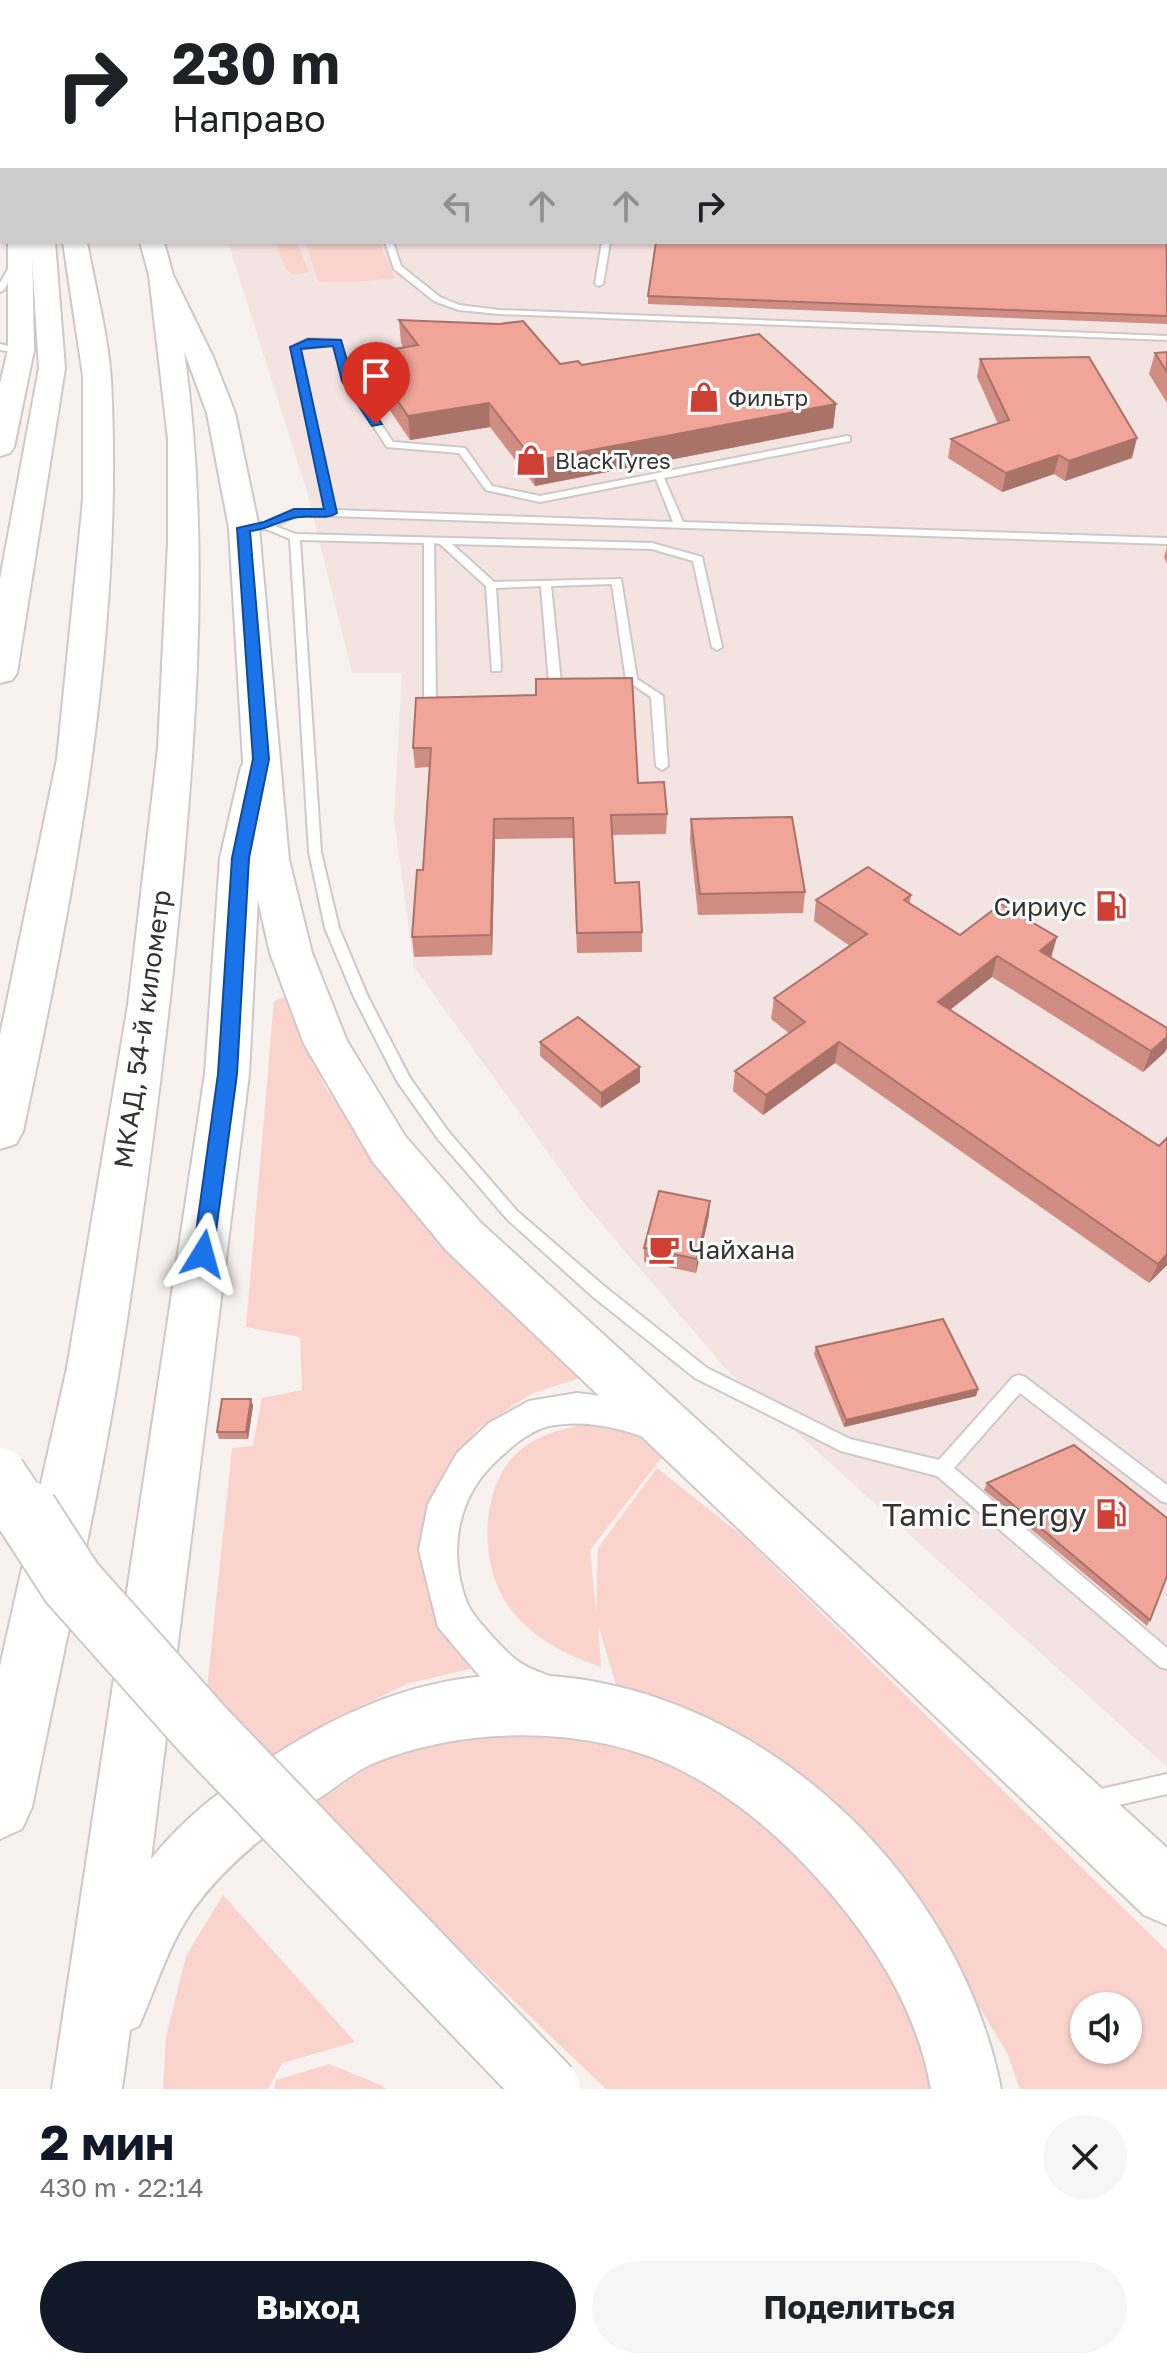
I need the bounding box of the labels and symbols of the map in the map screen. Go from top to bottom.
pin [342,342,410,424]
shop icon: Фильтр [687,380,721,414]
place label: Фильтр [728,384,808,411]
shop icon: BlackTyres [514,443,548,477]
place label: BlackTyres [555,447,671,474]
street label: МКАД, 54-й километр [107,888,177,1170]
fuel station icon: Сириус [1094,889,1128,923]
place label: Сириус [993,891,1087,922]
position arrow [161,1212,245,1296]
cafe icon: Чайхана [647,1232,681,1266]
place label: Чайхана [688,1234,795,1265]
place label: Tamic Energy [882,1495,1087,1533]
fuel station icon: Tamic Energy [1094,1497,1128,1531]

